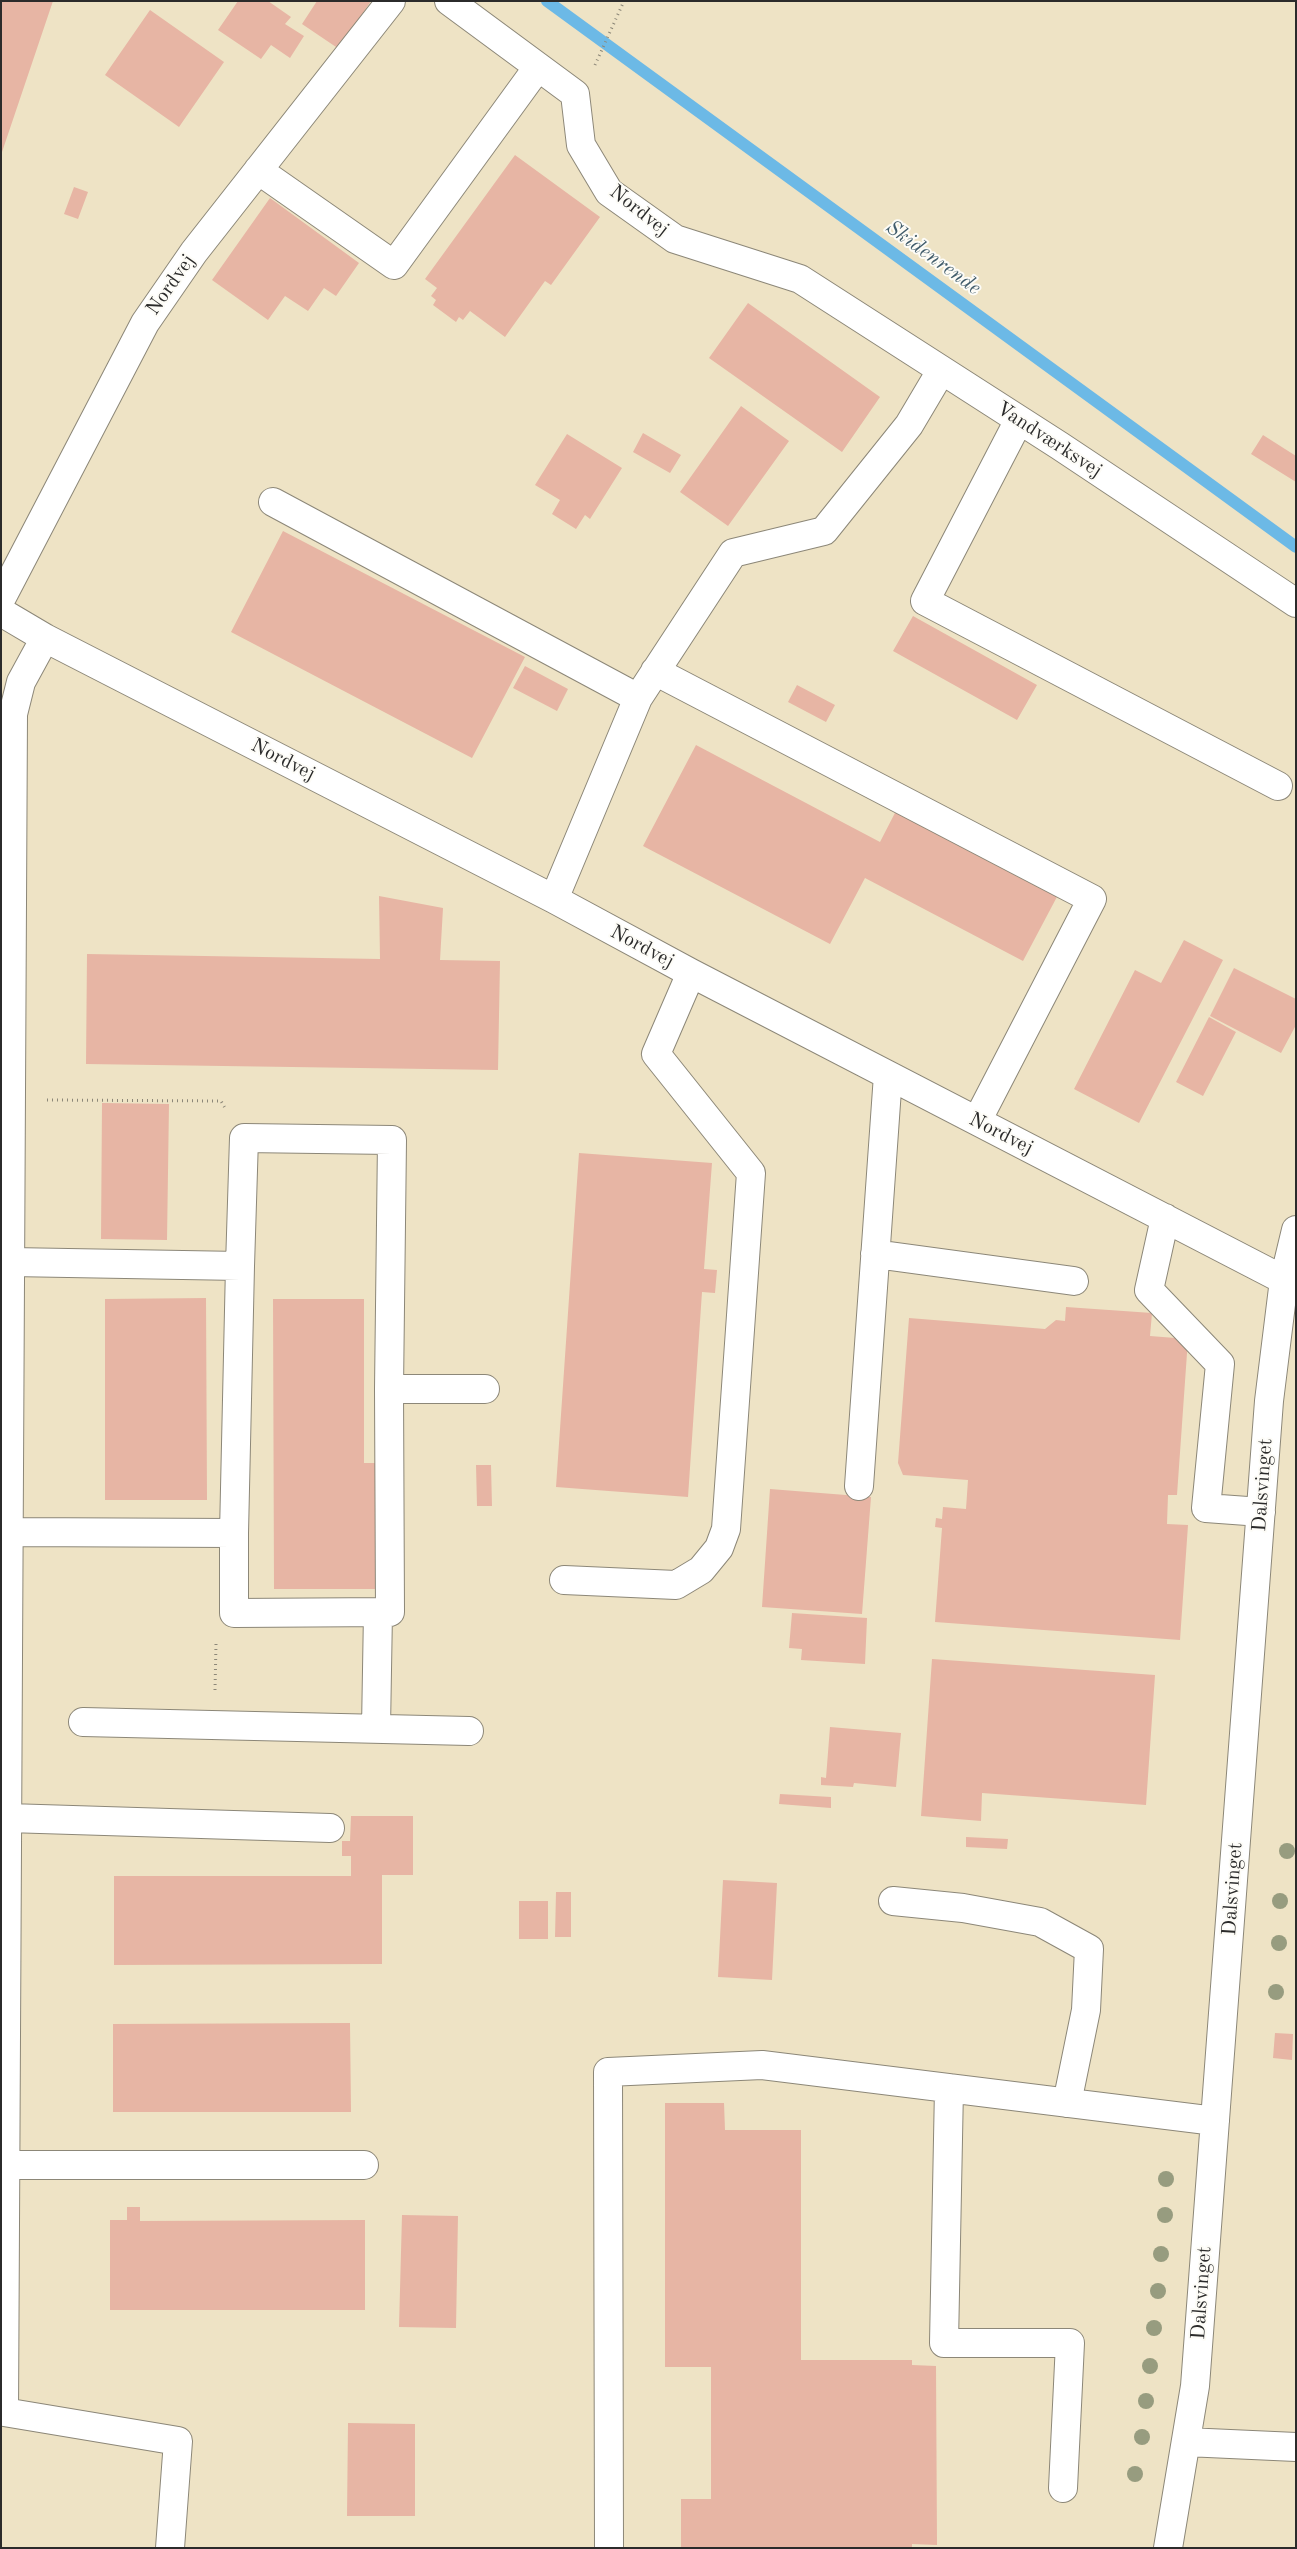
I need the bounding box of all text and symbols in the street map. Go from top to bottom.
street label: Nordvej [604,180,674,242]
water label: Skidenrende [881,215,985,301]
street label: Nordvej [141,250,201,320]
street label: Vandværksvej [992,397,1106,483]
street label: Nordvej [247,734,319,786]
street label: Nordvej [606,920,678,974]
street label: Nordvej [965,1108,1037,1160]
street label: Dalsvinget [1248,1438,1278,1532]
street label: Dalsvinget [1218,1842,1248,1936]
street label: Dalsvinget [1187,2246,1217,2340]

